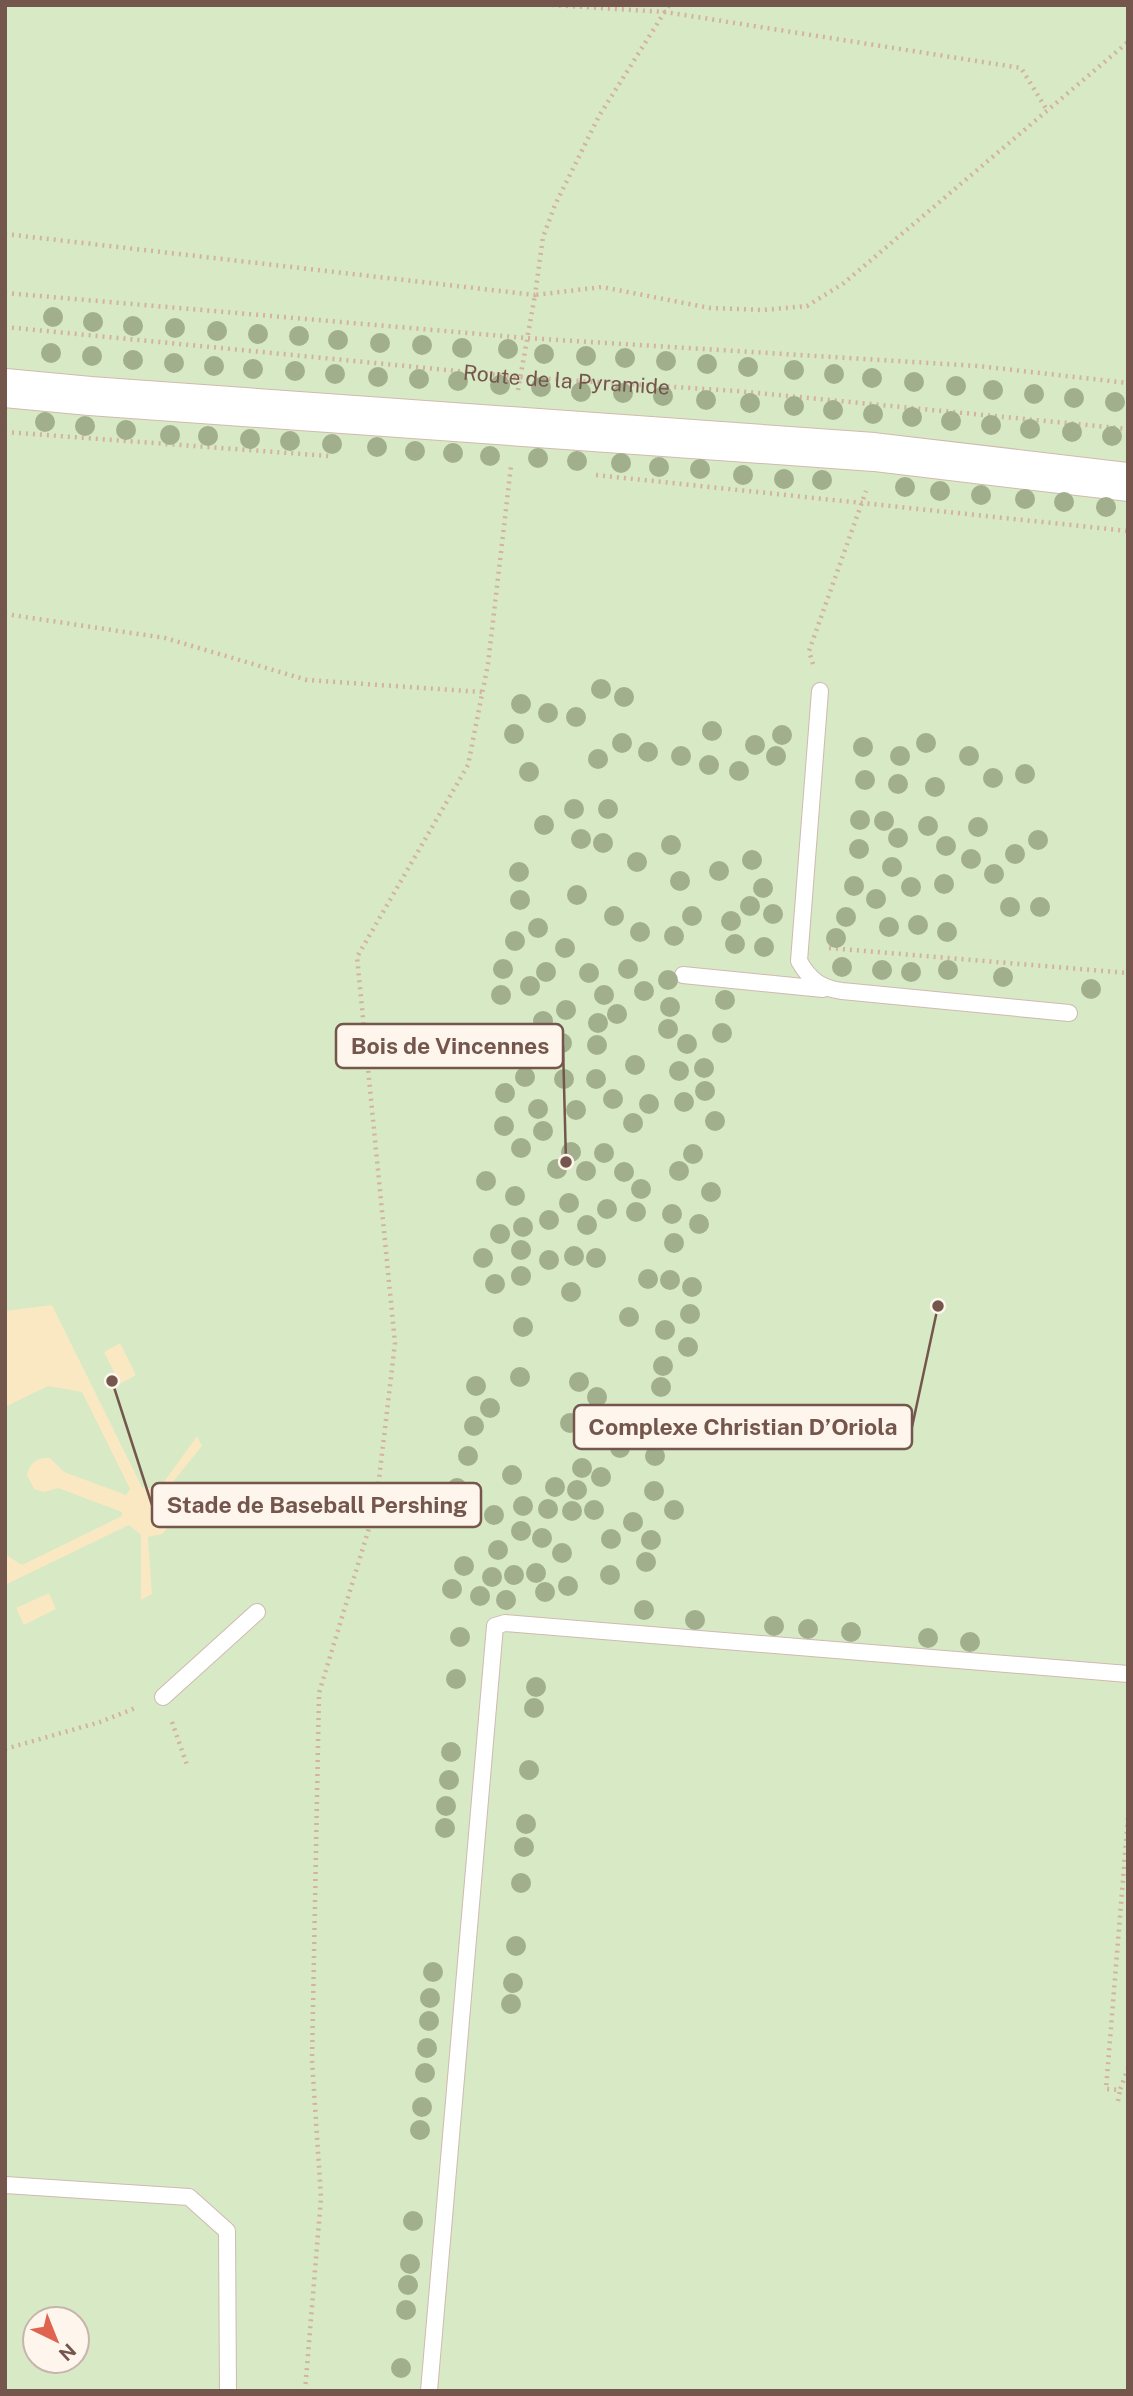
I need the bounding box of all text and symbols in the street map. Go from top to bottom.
street label: Route de la Pyramide [462,359,671,399]
callout: Bois de Vincennes [336,1024,563,1068]
text: Bois de Vincennes [351,1032,549,1059]
callout: Complexe Christian D’Oriola [574,1405,912,1449]
text: Complexe Christian D’Oriola [588,1413,898,1440]
callout: Stade de Baseball Pershing [152,1483,481,1527]
text: Stade de Baseball Pershing [166,1491,468,1518]
north arrow [21,2305,91,2375]
text: N [55,2339,81,2366]

